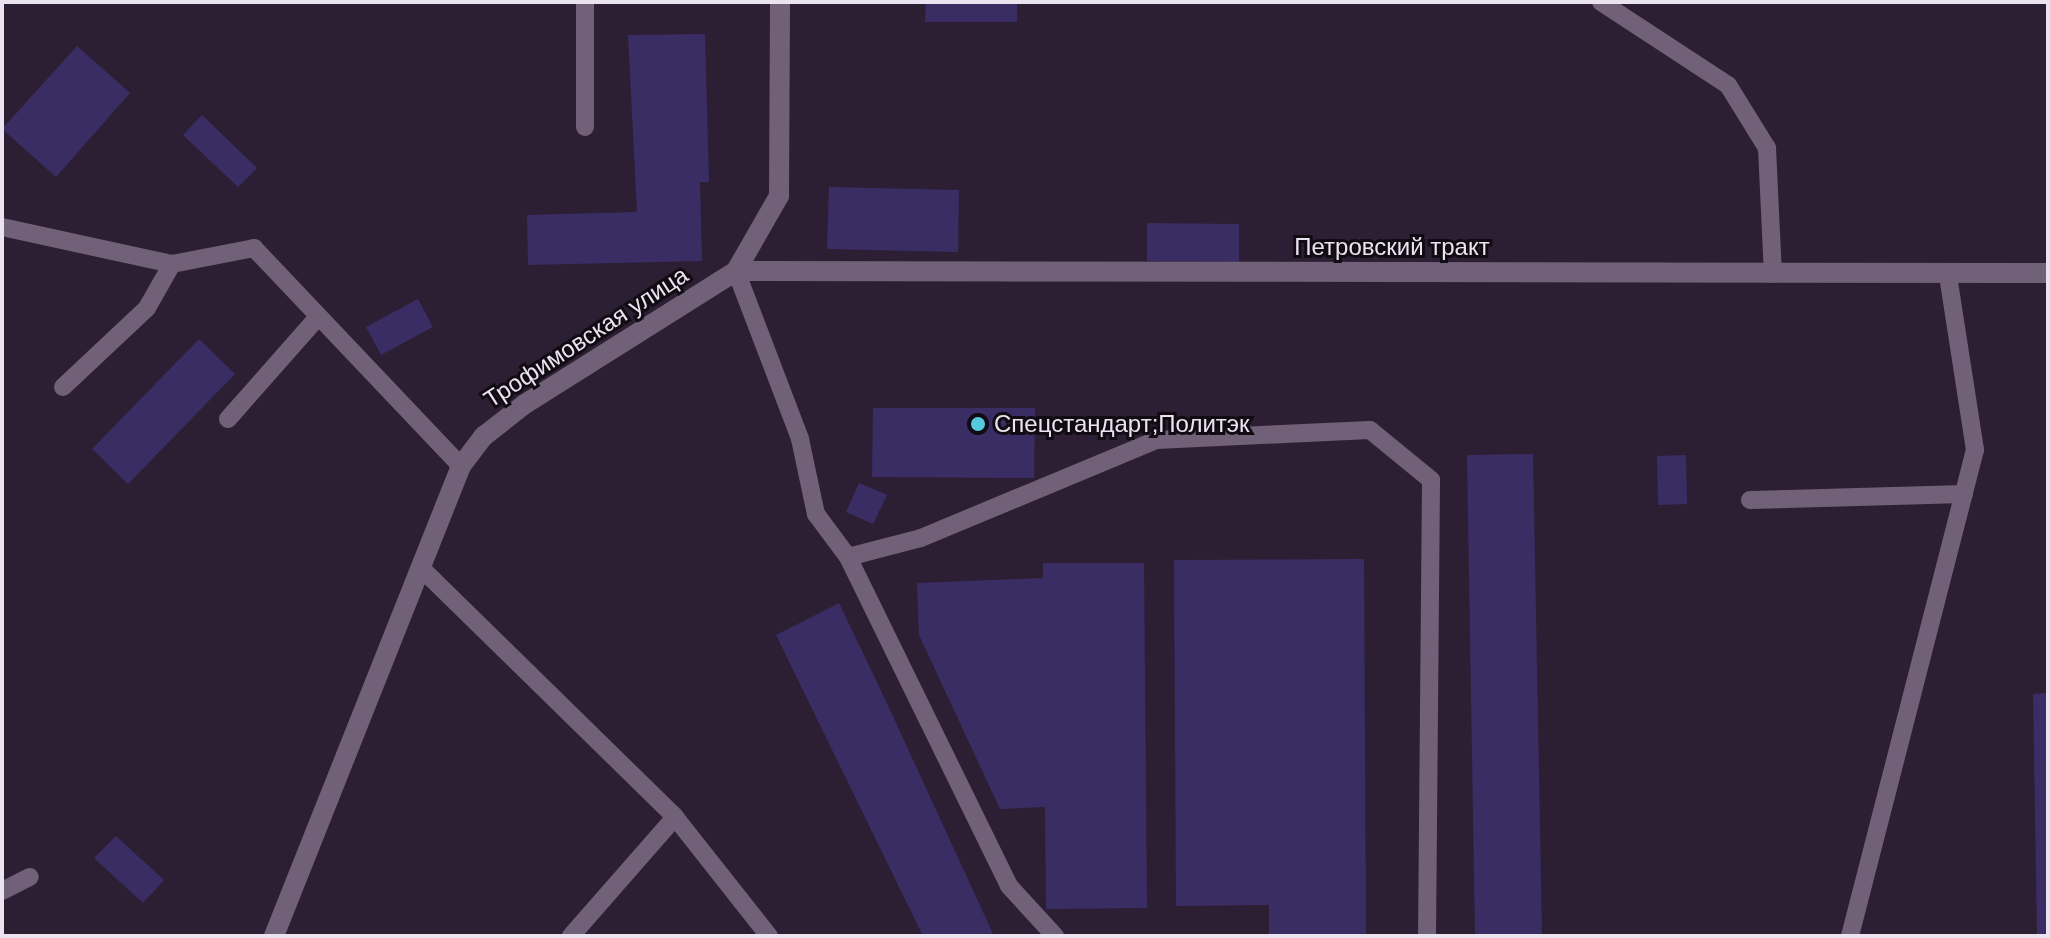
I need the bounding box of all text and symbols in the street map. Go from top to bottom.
street label: Петровский тракт [1294,233,1490,261]
street label: Трофимовская улица [479,260,693,414]
place label: Спецстандарт;Политэк [994,410,1250,438]
marker: Спецстандарт;Политэк [969,415,987,433]

